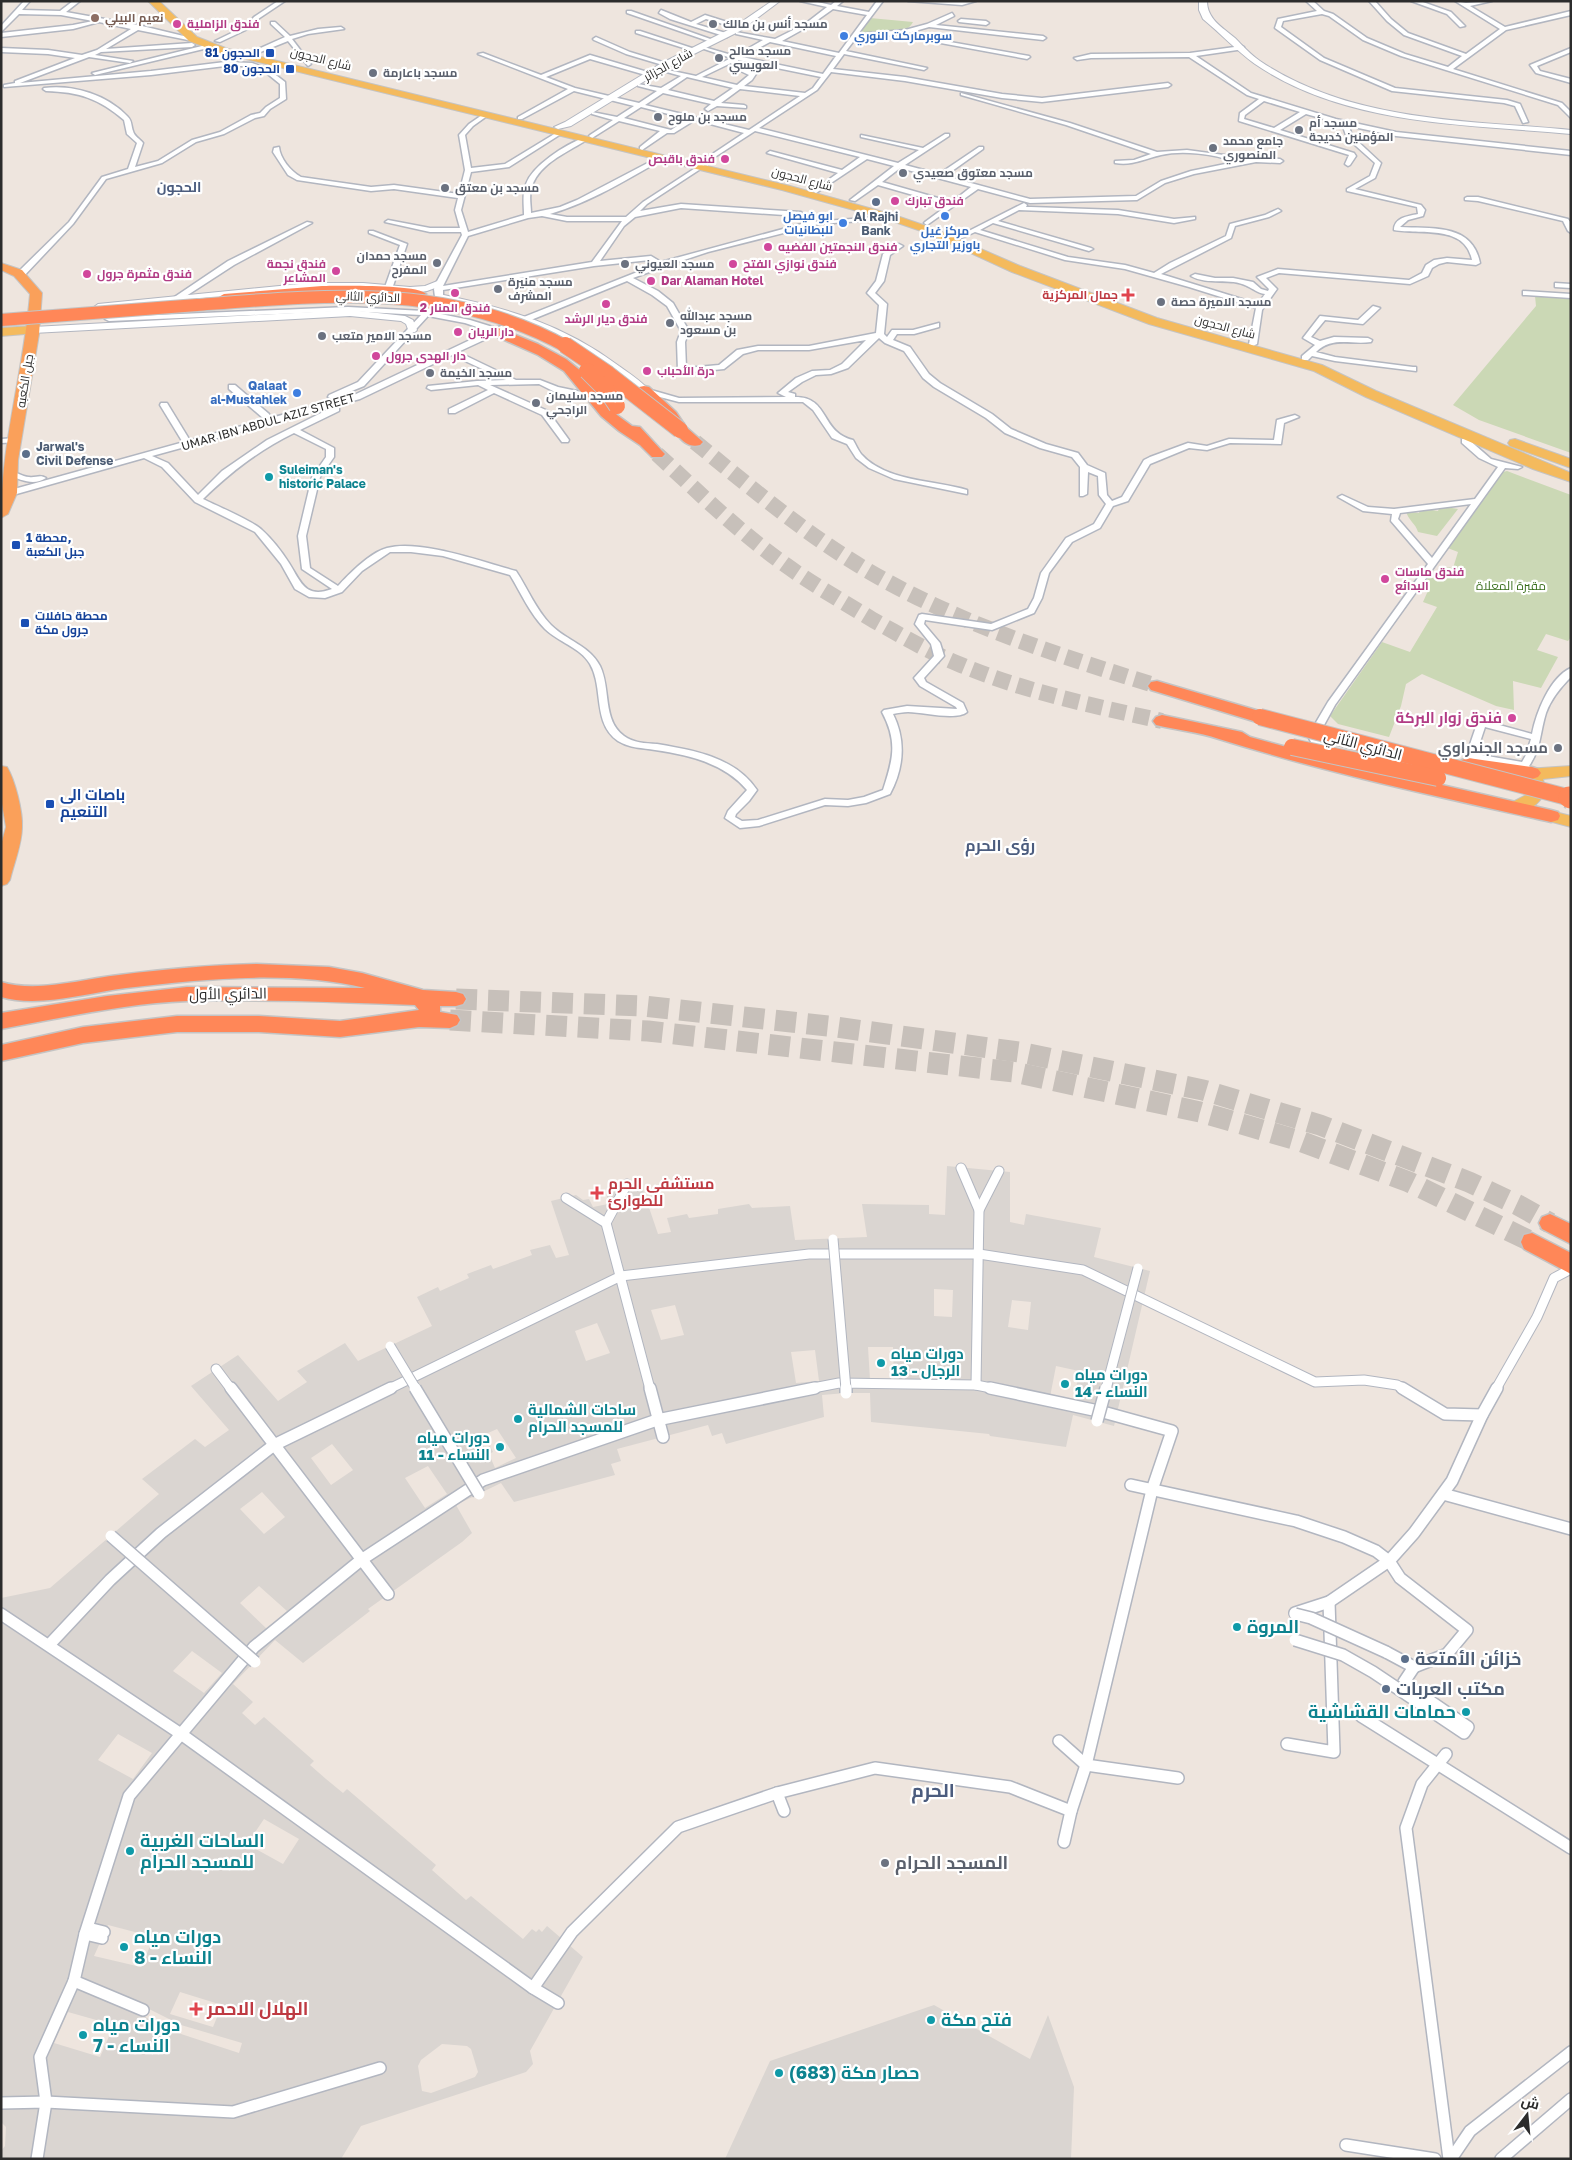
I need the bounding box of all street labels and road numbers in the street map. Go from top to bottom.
street label: شارع الحجون [289,44,353,74]
street label: شارع الجزائر [640,45,695,85]
street label: شارع الحجون [770,163,834,195]
street label: الدائري الثاني [336,288,400,308]
street label: شارع الحجون [1193,311,1257,343]
street label: جبل الكعبه [13,353,36,409]
street label: UMAR IBN ABDUL AZIZ STREET [179,389,357,454]
street label: الدائري الثاني [1321,725,1404,767]
street label: الدائري الأول [189,983,267,1007]

